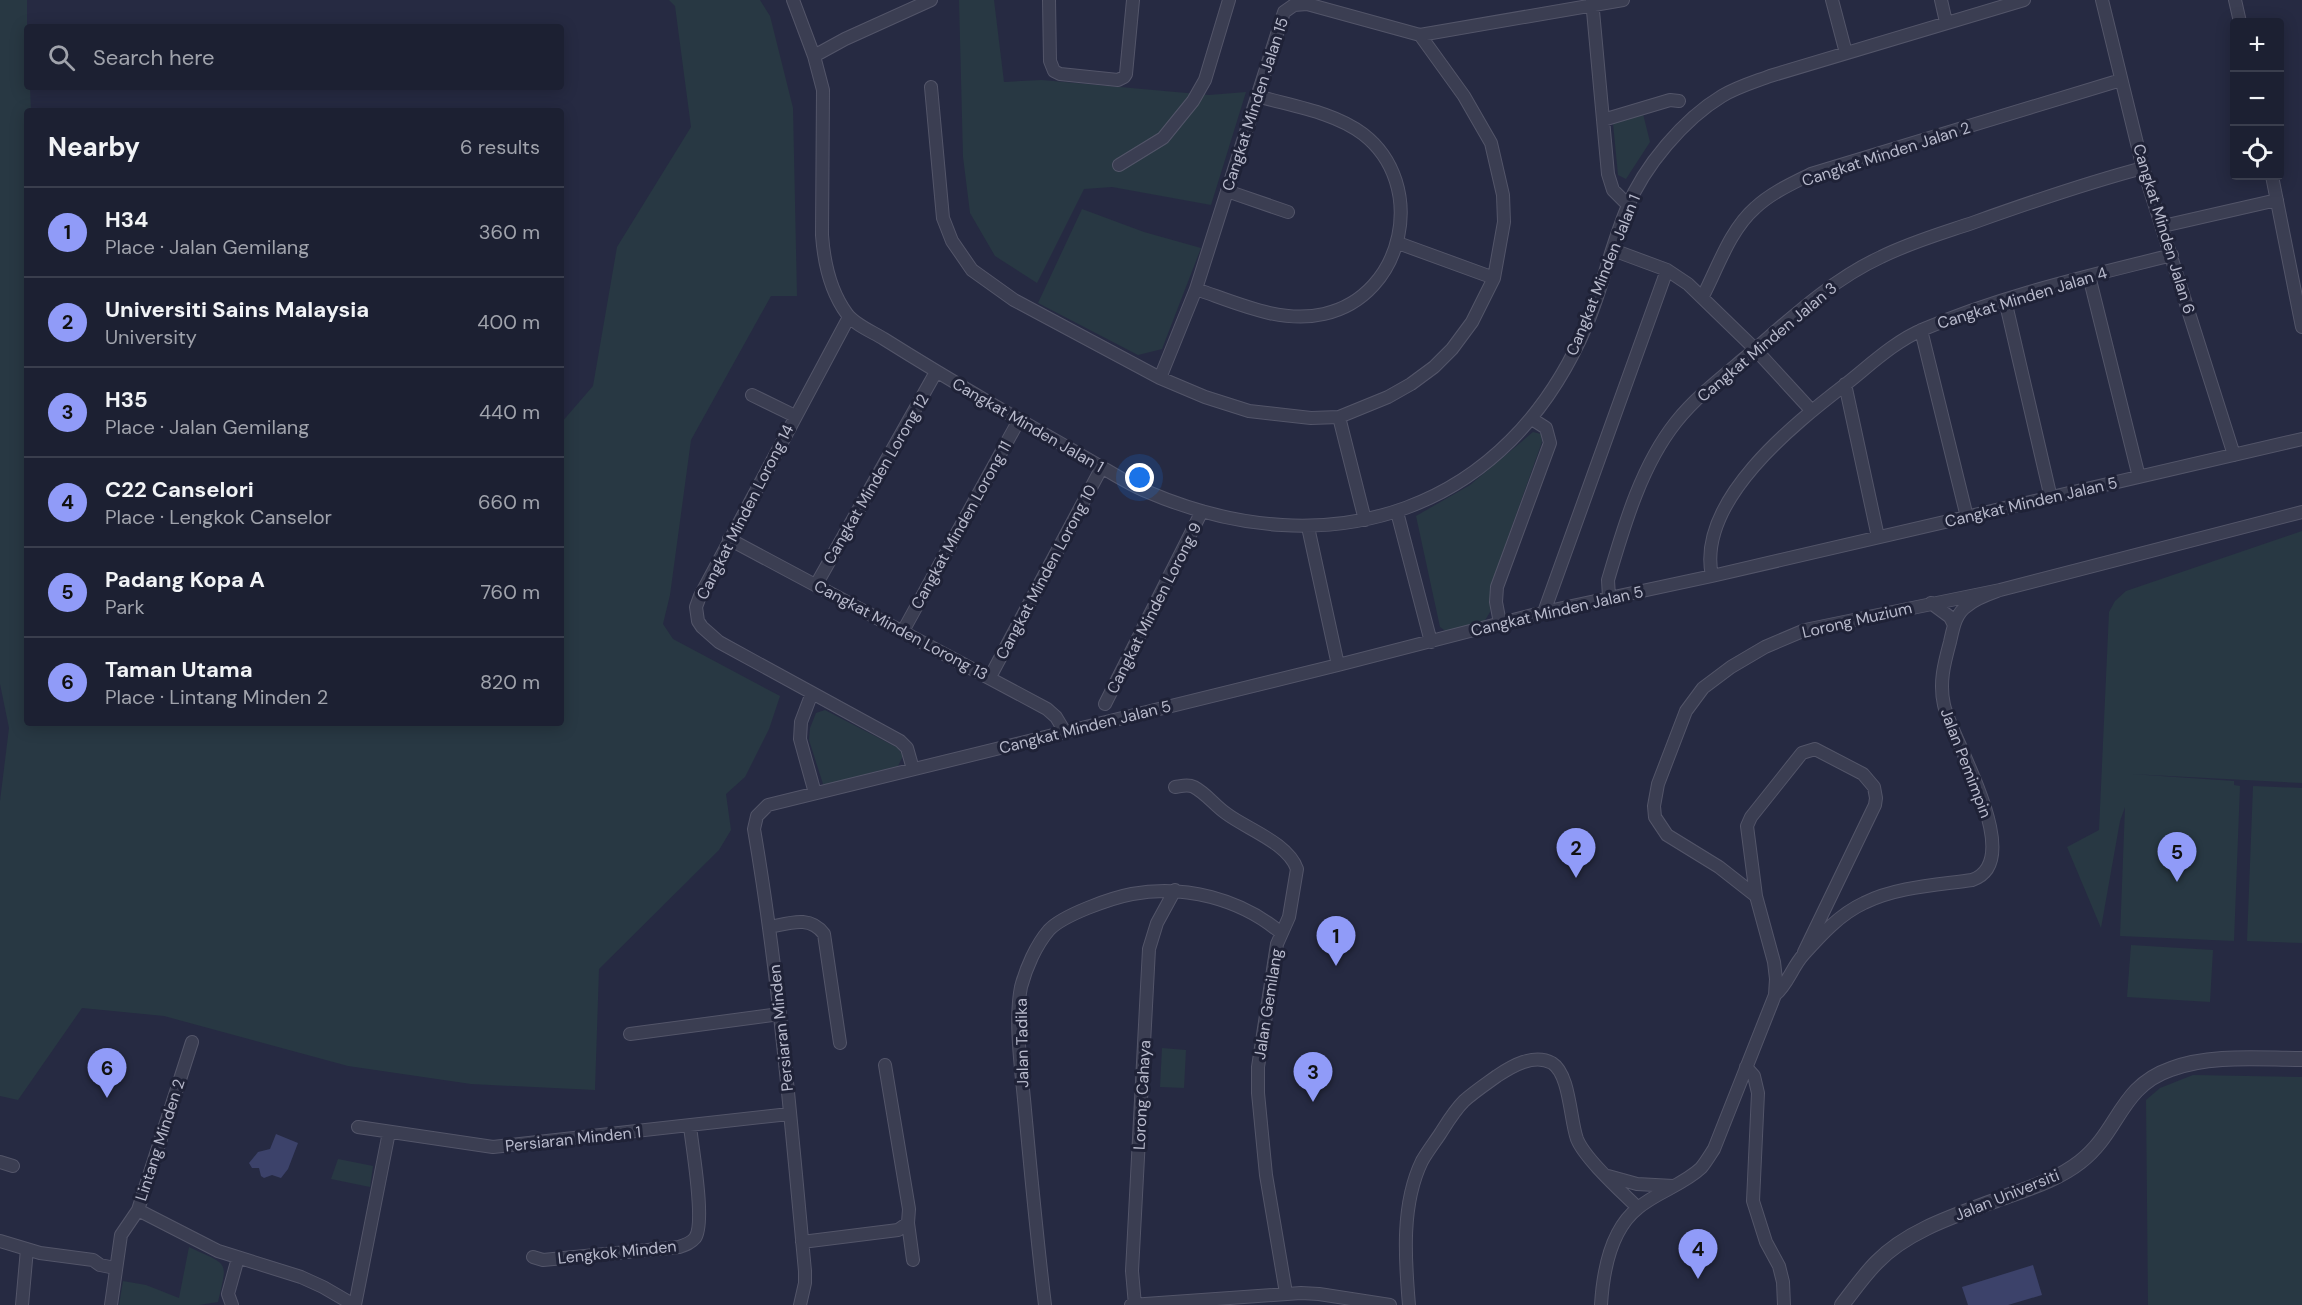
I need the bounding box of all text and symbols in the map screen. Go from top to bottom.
street label: Cangkat Minden Jalan 15 [1217,14,1293,194]
map controls [2230,18,2284,180]
button: + [2230,18,2284,72]
search box [24,24,564,90]
icon: search [45,41,78,74]
text: Search here [93,43,214,72]
button: − [2230,72,2284,126]
street label: Cangkat Minden Jalan 2 [1799,117,1973,191]
button: locate [2230,126,2284,180]
text: Nearby [48,130,140,164]
text: 6 results [460,134,540,160]
street label: Cangkat Minden Jalan 6 [2128,141,2200,317]
street label: Cangkat Minden Jalan 1 [1561,191,1645,359]
text: H34 [105,205,148,234]
text: 1 [64,219,71,245]
text: 360 m [479,219,540,245]
text: Place · Jalan Gemilang [105,234,310,260]
street label: Cangkat Minden Jalan 4 [1935,262,2110,334]
street label: Cangkat Minden Jalan 3 [1693,277,1841,407]
text: Universiti Sains Malaysia [105,295,369,324]
text: 2 [62,309,73,335]
text: 400 m [477,309,540,335]
text: University [105,324,197,350]
street label: Cangkat Minden Jalan 1 [948,373,1108,477]
text: H35 [105,385,148,414]
street label: Cangkat Minden Lorong 12 [819,390,933,568]
text: 3 [61,399,74,425]
text: 440 m [479,399,540,425]
text: Place · Jalan Gemilang [105,414,310,440]
street label: Cangkat Minden Lorong 14 [692,421,799,603]
street label: Cangkat Minden Lorong 11 [906,437,1016,613]
your location [1125,463,1154,492]
street label: Cangkat Minden Jalan 5 [1943,472,2119,532]
text: C22 Canselori [105,475,254,504]
street label: Cangkat Minden Lorong 10 [991,481,1101,663]
text: 4 [61,489,74,515]
text: 660 m [478,489,540,515]
text: Place · Lengkok Canselor [105,504,332,530]
street label: Cangkat Minden Lorong 9 [1102,519,1206,697]
text: Padang Kopa A [105,565,265,594]
street label: Cangkat Minden Lorong 13 [810,575,992,685]
text: 5 [61,579,74,605]
text: 760 m [480,579,540,605]
street label: Cangkat Minden Jalan 5 [1469,581,1645,641]
text: Park [105,594,145,620]
street label: Lorong Muzium [1800,597,1914,643]
text: Taman Utama [105,655,253,684]
text: 6 [61,669,74,695]
text: 820 m [480,669,540,695]
text: Place · Lintang Minden 2 [105,684,328,710]
street label: Cangkat Minden Jalan 5 [997,695,1173,759]
street label: Jalan Pemimpin [1935,705,1997,821]
pin: 2 [1556,828,1596,878]
pin: 5 [2158,832,2196,882]
pin: 1 [1316,916,1356,966]
street label: Jalan Gemilang [1249,947,1287,1061]
street label: Persiaran Minden [764,964,798,1092]
street label: Jalan Tadika [1011,998,1033,1088]
street label: Lorong Cahaya [1129,1040,1155,1150]
pin: 6 [88,1048,126,1098]
pin: 3 [1294,1052,1332,1102]
street label: Lintang Minden 2 [130,1076,190,1204]
street label: Persiaran Minden 1 [504,1121,642,1157]
street label: Jalan Universiti [1952,1164,2062,1226]
pin: 4 [1678,1230,1718,1279]
street label: Lengkok Minden [557,1235,677,1269]

